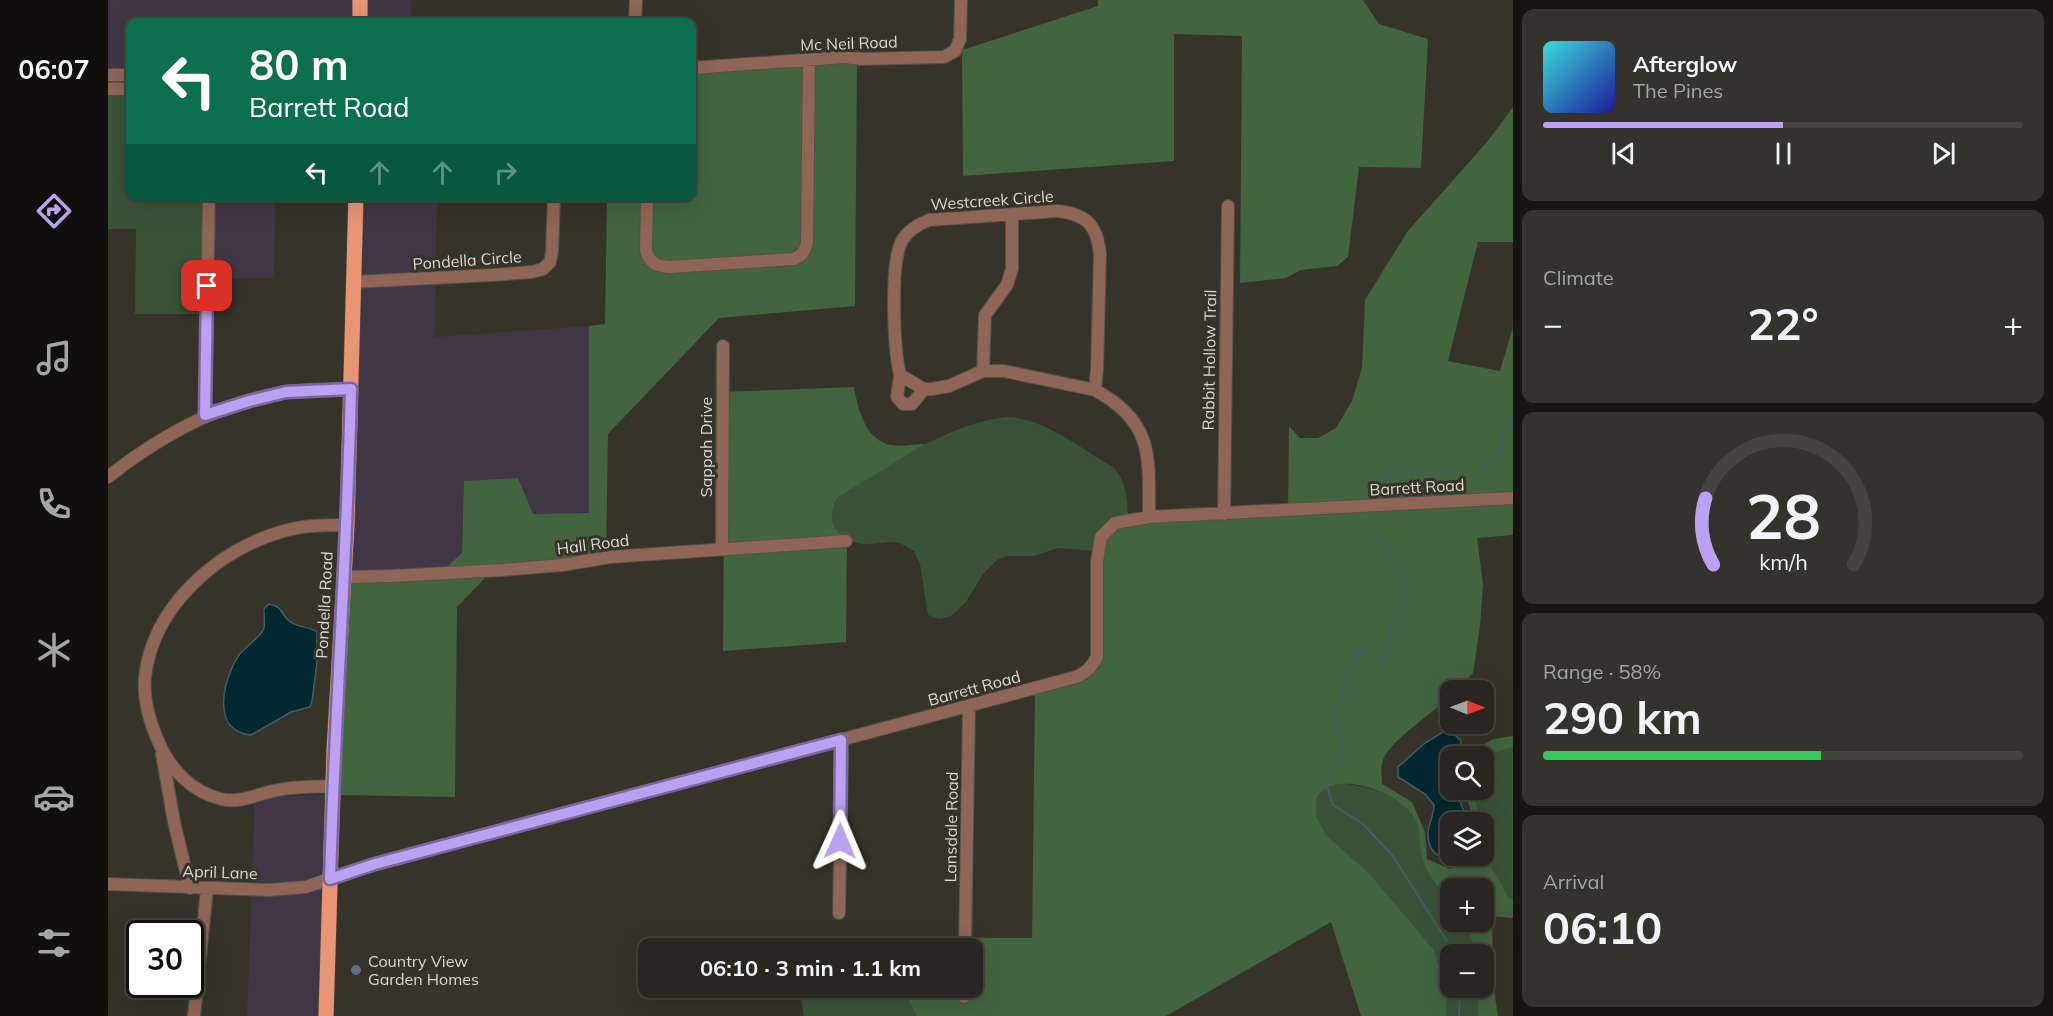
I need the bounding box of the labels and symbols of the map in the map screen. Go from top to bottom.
street label: Mc Neil Road [800,31,898,55]
street label: Westcreek Circle [930,186,1054,214]
street label: Pondella Circle [412,246,522,274]
pin [181,260,232,311]
street label: Rabbit Hollow Trail [1198,289,1220,431]
street label: Sappah Drive [696,397,716,497]
street label: Barrett Road [1369,475,1465,499]
street label: Hall Road [556,530,630,558]
street label: Pondella Road [311,551,337,659]
street label: Barrett Road [925,666,1023,710]
north arrow [1440,680,1494,734]
street label: Lansdale Road [940,771,962,883]
position arrow [808,809,872,873]
street label: April Lane [182,861,258,883]
speed limit sign: 30 [126,920,204,998]
place label: Country View Garden Homes [368,951,479,989]
marker: Country View Garden Homes [349,963,363,977]

